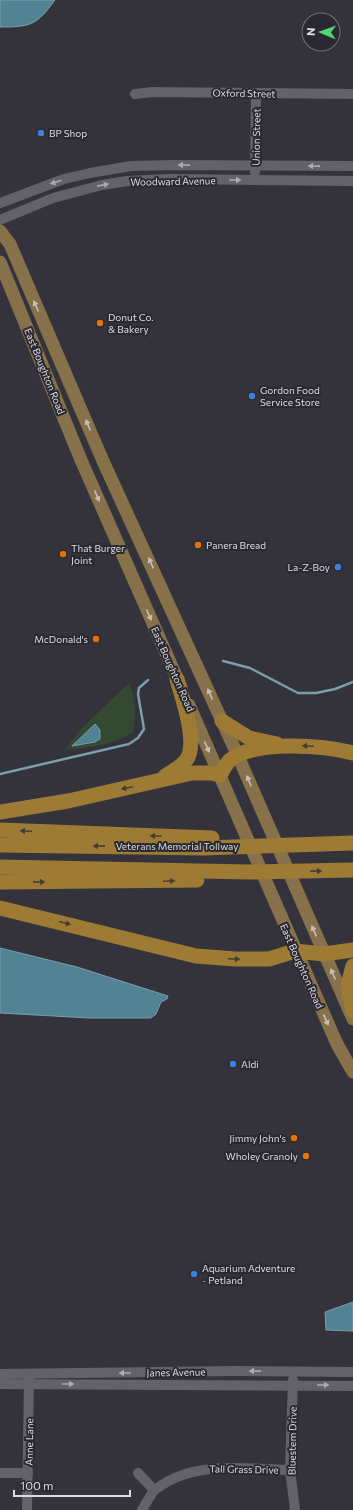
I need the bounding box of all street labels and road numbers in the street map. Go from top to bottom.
street label: Oxford Street [212,86,276,100]
street label: Union Street [249,108,263,166]
street label: Woodward Avenue [130,174,216,188]
street label: East Boughton Road [22,326,68,416]
street label: East Boughton Road [149,625,197,714]
street label: Veterans Memorial Tollway [116,840,238,852]
street label: East Boughton Road [278,922,326,1011]
street label: Janes Avenue [146,1365,206,1379]
street label: Bluestem Drive [285,1407,299,1475]
street label: Anne Lane [23,1418,35,1466]
street label: Tall Grass Drive [209,1462,279,1476]

